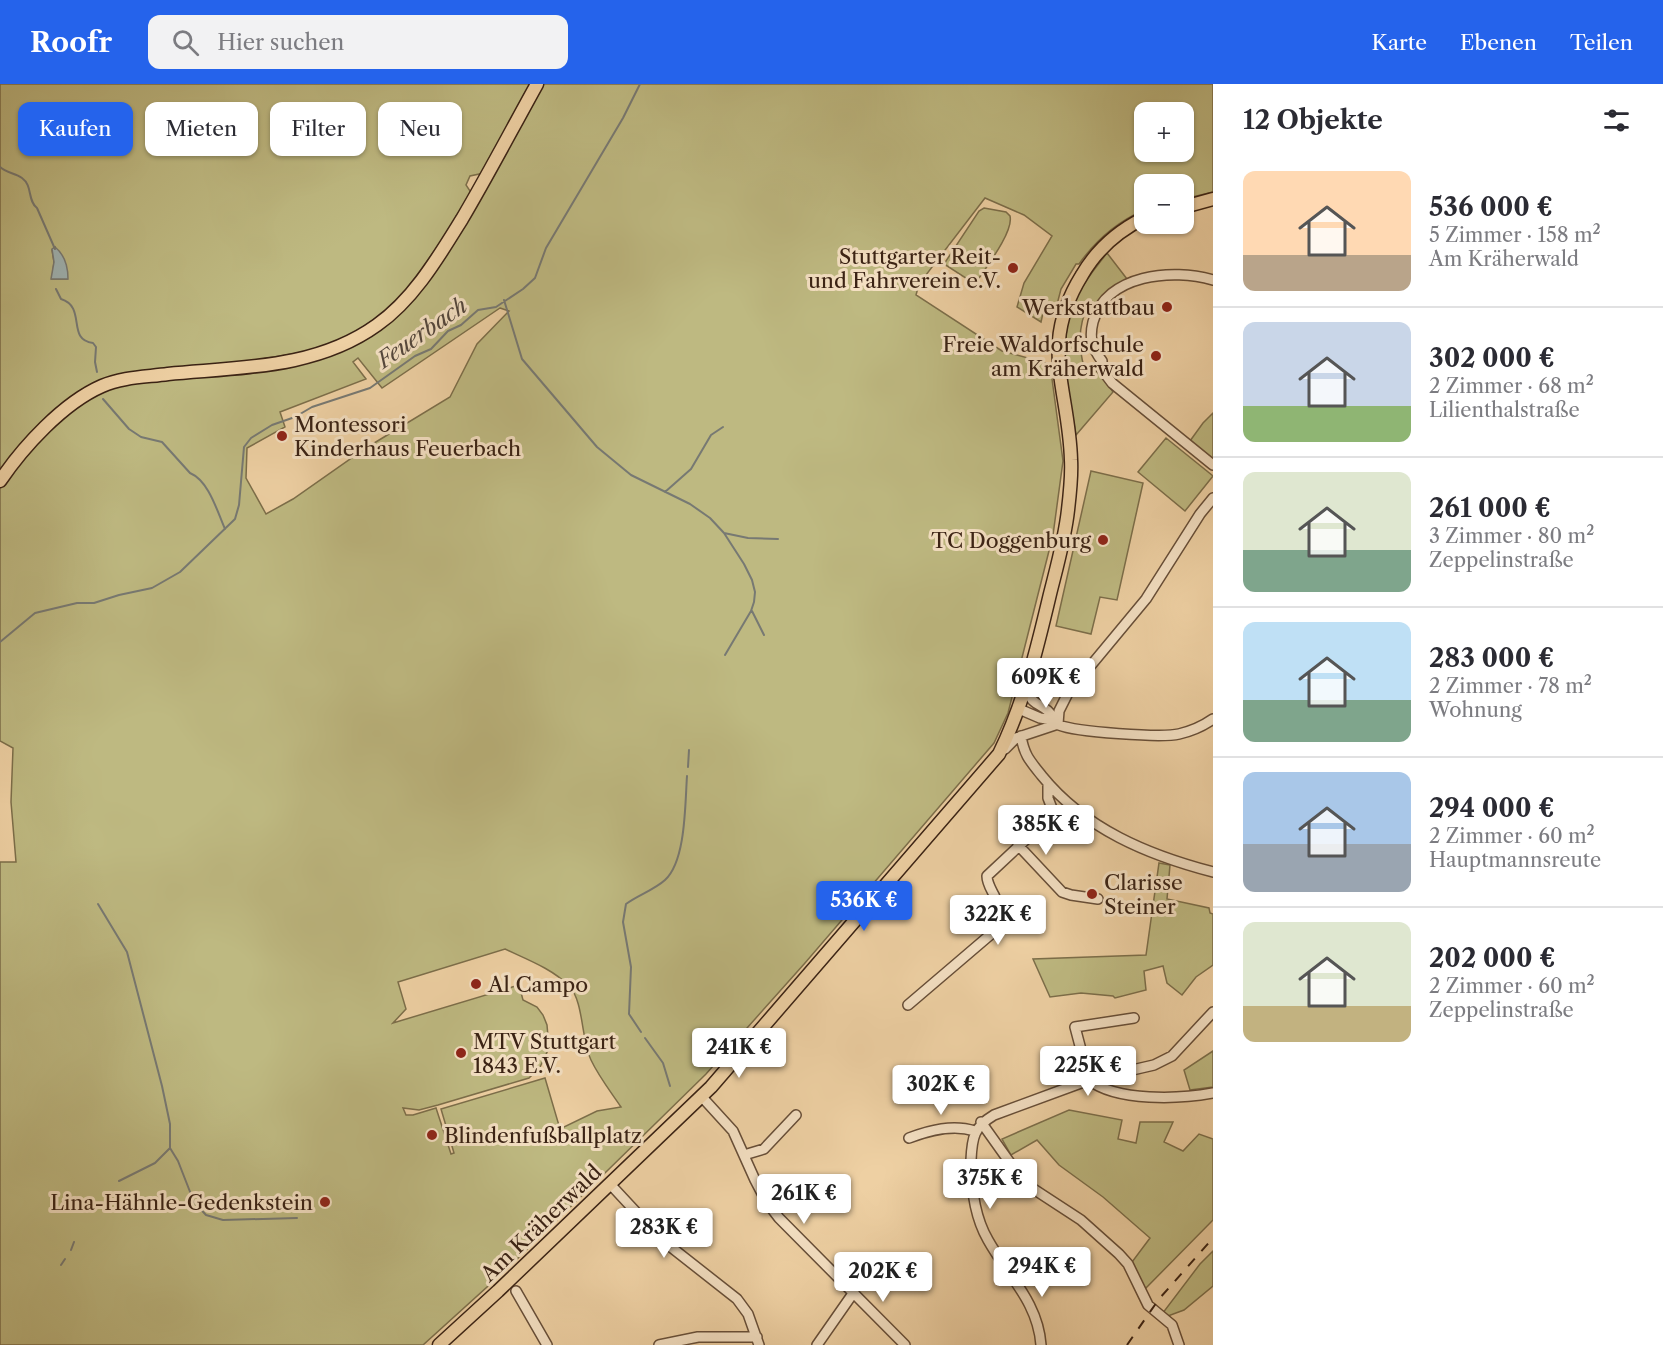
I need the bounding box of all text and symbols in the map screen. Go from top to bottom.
search box [148,15,568,69]
text: Roofr [30,25,112,59]
icon: search [169,26,202,59]
text: Hier suchen [217,29,344,56]
text: Karte [1372,30,1427,55]
text: Ebenen [1460,30,1537,55]
text: Teilen [1570,30,1633,55]
chip: Kaufen [18,102,133,156]
chip: Mieten [145,102,258,156]
chip: Filter [270,102,366,156]
chip: Neu [378,102,462,156]
map controls [1134,102,1194,234]
button: + [1134,102,1194,162]
text: 12 Objekte [1243,104,1383,136]
icon: filters [1600,104,1633,137]
button: − [1134,174,1194,234]
text: 536 000 € [1429,191,1553,223]
icon: home [1291,195,1363,267]
text: 5 Zimmer · 158 m² [1429,223,1601,247]
place label: Stuttgarter Reit- und Fahrverein e.V. [808,244,1001,293]
text: Am Kräherwald [1429,247,1579,271]
marker: Stuttgarter Reit- und Fahrverein e.V. [1006,261,1020,275]
water label: Feuerbach [370,292,472,375]
place label: Werkstattbau [1021,295,1155,320]
marker: Werkstattbau [1160,300,1174,314]
place label: Freie Waldorfschule am Kräherwald [942,332,1144,381]
text: 302 000 € [1429,342,1555,374]
icon: home [1291,346,1363,418]
marker: Freie Waldorfschule am Kräherwald [1149,349,1163,363]
text: 2 Zimmer · 68 m² [1429,374,1594,398]
text: Lilienthalstraße [1429,398,1580,422]
place label: Montessori Kinderhaus Feuerbach [294,412,521,461]
marker: Montessori Kinderhaus Feuerbach [275,429,289,443]
text: 261 000 € [1429,492,1551,524]
icon: home [1291,496,1363,568]
text: 3 Zimmer · 80 m² [1429,524,1594,548]
place label: TC Doggenburg [931,528,1092,553]
marker: TC Doggenburg [1096,533,1110,547]
text: Zeppelinstraße [1429,548,1574,572]
text: 283 000 € [1429,642,1554,674]
icon: home [1291,646,1363,718]
pin: 609K € [997,658,1095,709]
text: 609K € [1011,665,1081,689]
text: 2 Zimmer · 78 m² [1429,674,1592,698]
text: Wohnung [1429,698,1522,722]
text: 294 000 € [1429,792,1555,824]
icon: home [1291,796,1363,868]
pin: 385K € [997,805,1095,856]
text: 385K € [1012,812,1080,836]
text: 2 Zimmer · 60 m² [1429,824,1595,848]
text: Hauptmannsreute [1429,848,1601,872]
place label: Clarisse Steiner [1104,870,1183,919]
pin: 536K € [815,881,913,932]
marker: Clarisse Steiner [1085,887,1099,901]
text: 536K € [830,888,898,912]
pin: 322K € [949,895,1047,946]
text: 322K € [964,902,1032,926]
text: 202 000 € [1429,942,1556,974]
icon: home [1291,946,1363,1018]
place label: Al Campo [487,972,588,997]
text: 2 Zimmer · 60 m² [1429,974,1595,998]
marker: Al Campo [469,977,483,991]
text: Zeppelinstraße [1429,998,1574,1022]
pin: 241K € [690,1028,788,1079]
place label: MTV Stuttgart 1843 E.V. [473,1029,617,1078]
text: 241K € [706,1035,772,1059]
marker: MTV Stuttgart 1843 E.V. [454,1046,468,1060]
pin: 225K € [1039,1046,1137,1097]
text: 225K € [1054,1053,1122,1077]
pin: 302K € [892,1065,990,1116]
text: 302K € [906,1072,976,1096]
place label: Blindenfußballplatz [444,1123,642,1148]
marker: Blindenfußballplatz [425,1128,439,1142]
street label: Am Kräherwald [475,1159,606,1287]
pin: 375K € [941,1159,1039,1210]
text: 375K € [957,1166,1023,1190]
pin: 261K € [755,1174,853,1225]
text: 261K € [771,1181,837,1205]
place label: Lina-Hähnle-Gedenkstein [50,1190,313,1215]
marker: Lina-Hähnle-Gedenkstein [318,1195,332,1209]
pin: 283K € [615,1208,713,1259]
text: 283K € [630,1215,698,1239]
pin: 294K € [993,1247,1091,1298]
pin: 202K € [834,1252,932,1303]
text: 294K € [1008,1254,1076,1278]
text: 202K € [848,1259,918,1283]

